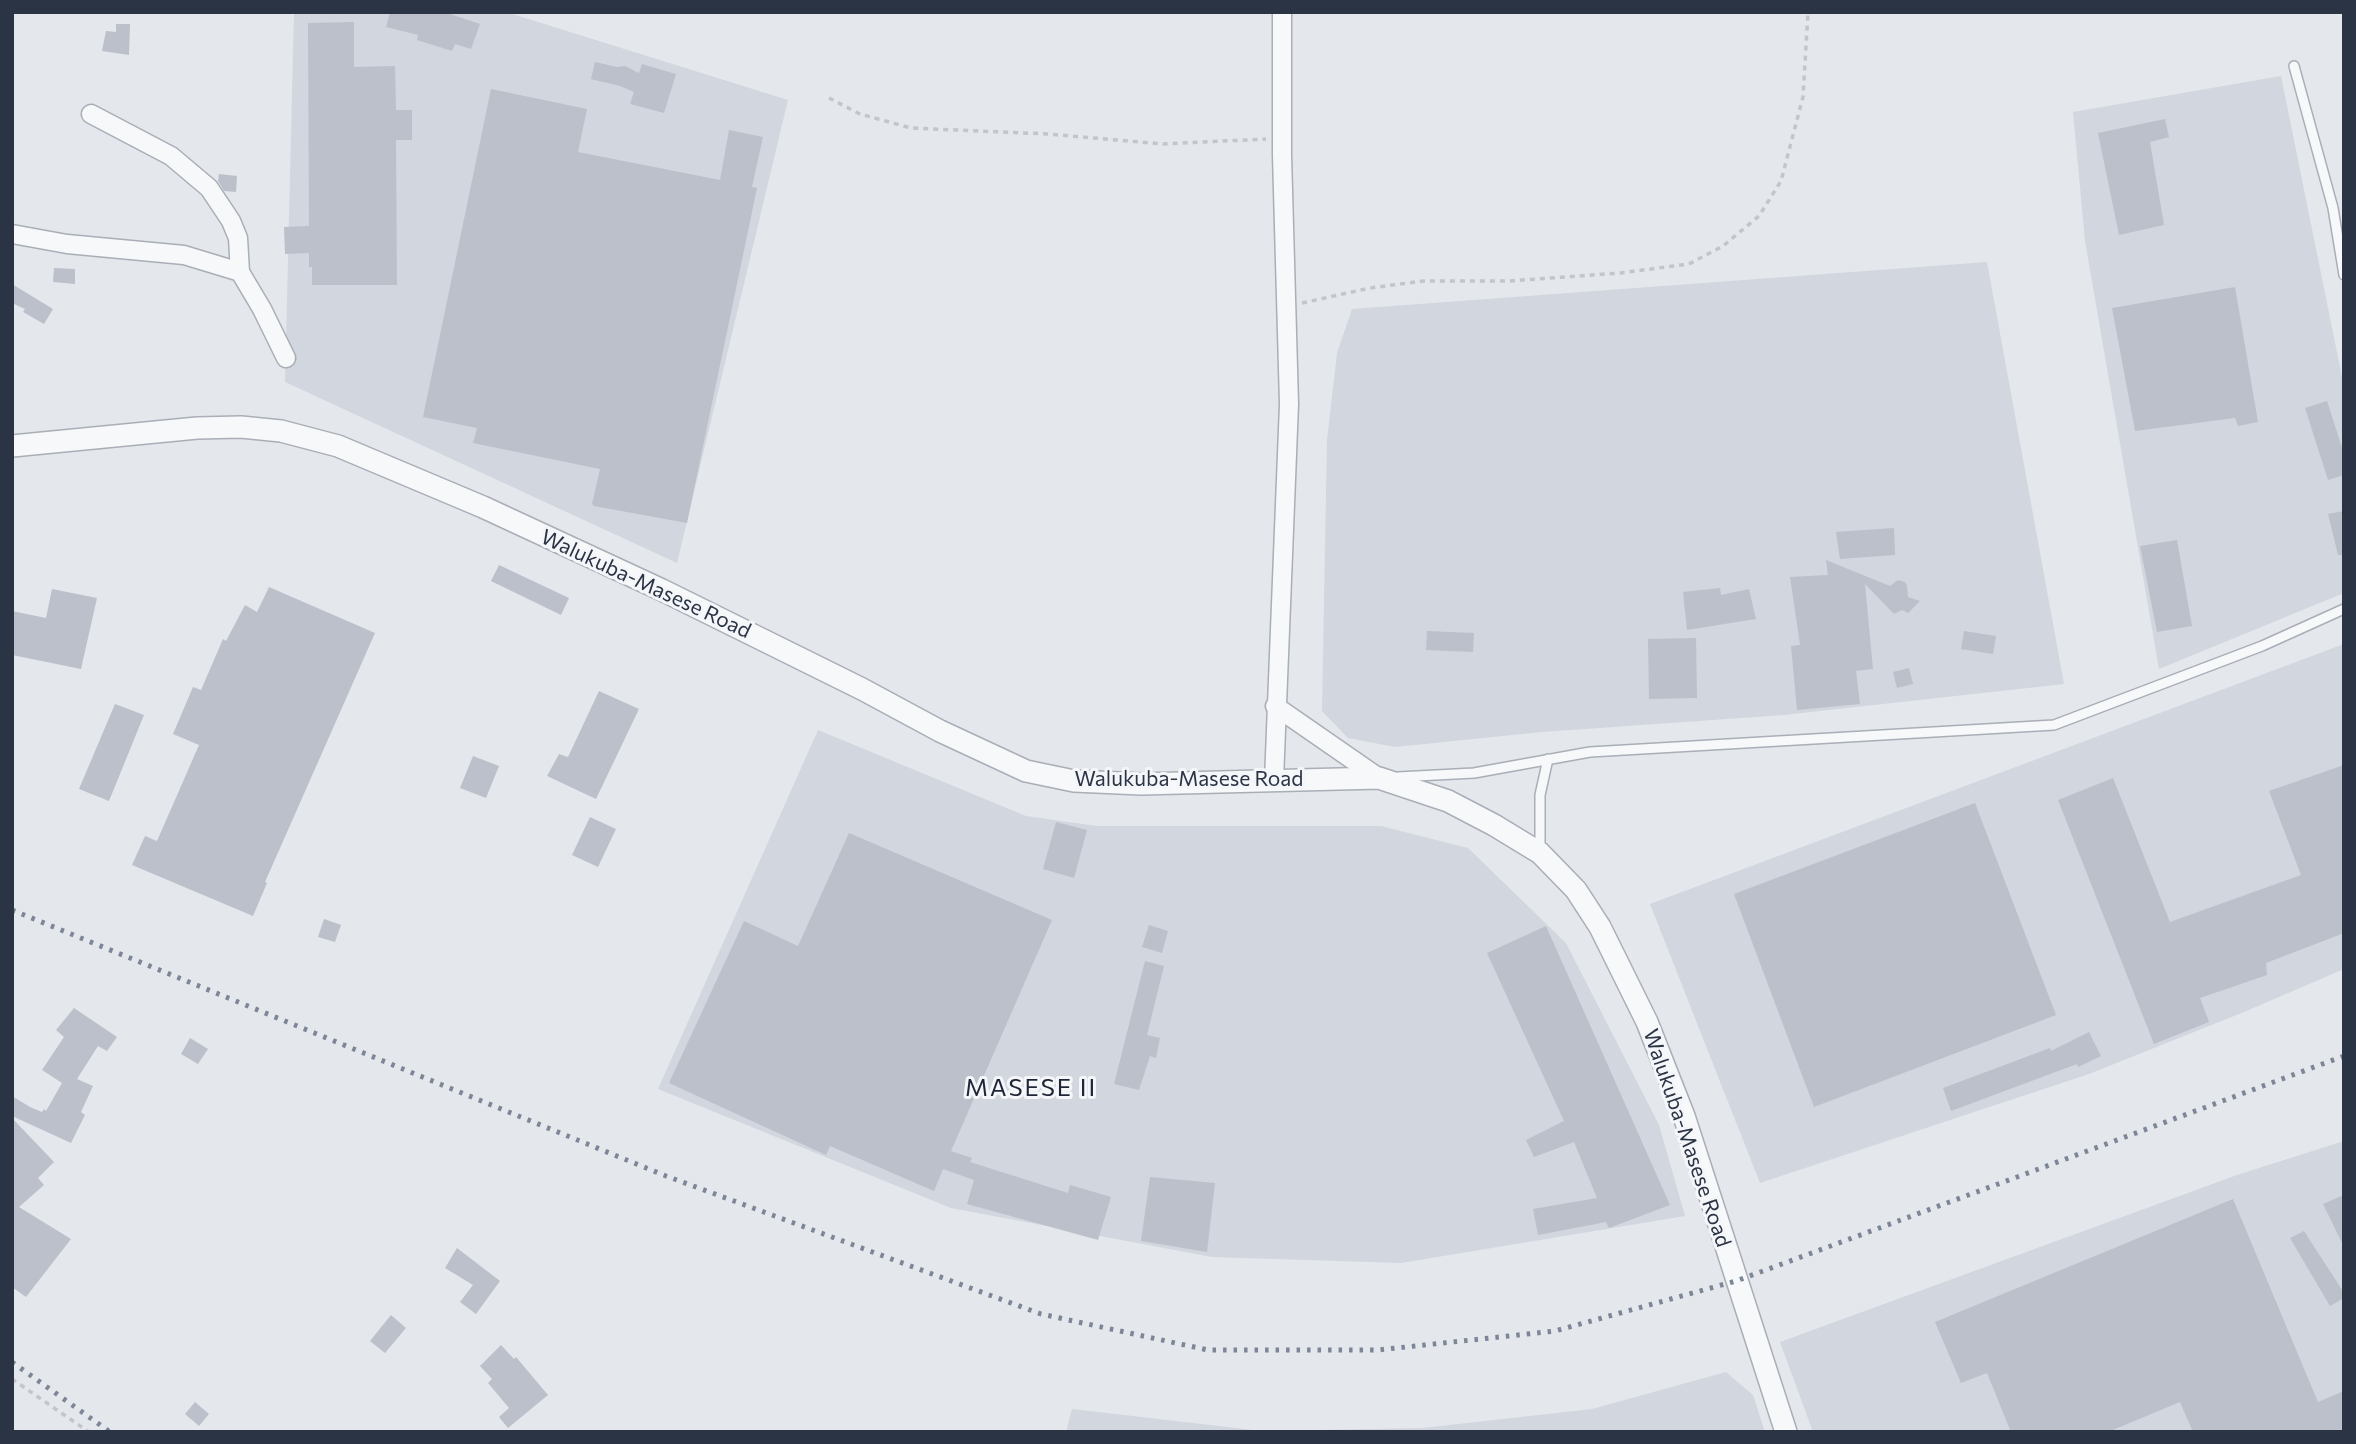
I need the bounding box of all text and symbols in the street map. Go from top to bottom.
street label: Walukuba-Masese Road [537,524,755,644]
street label: Walukuba-Masese Road [1075,766,1303,792]
street label: Walukuba-Masese Road [1638,1026,1736,1250]
district label: MASESE II [966,1074,1096,1102]

